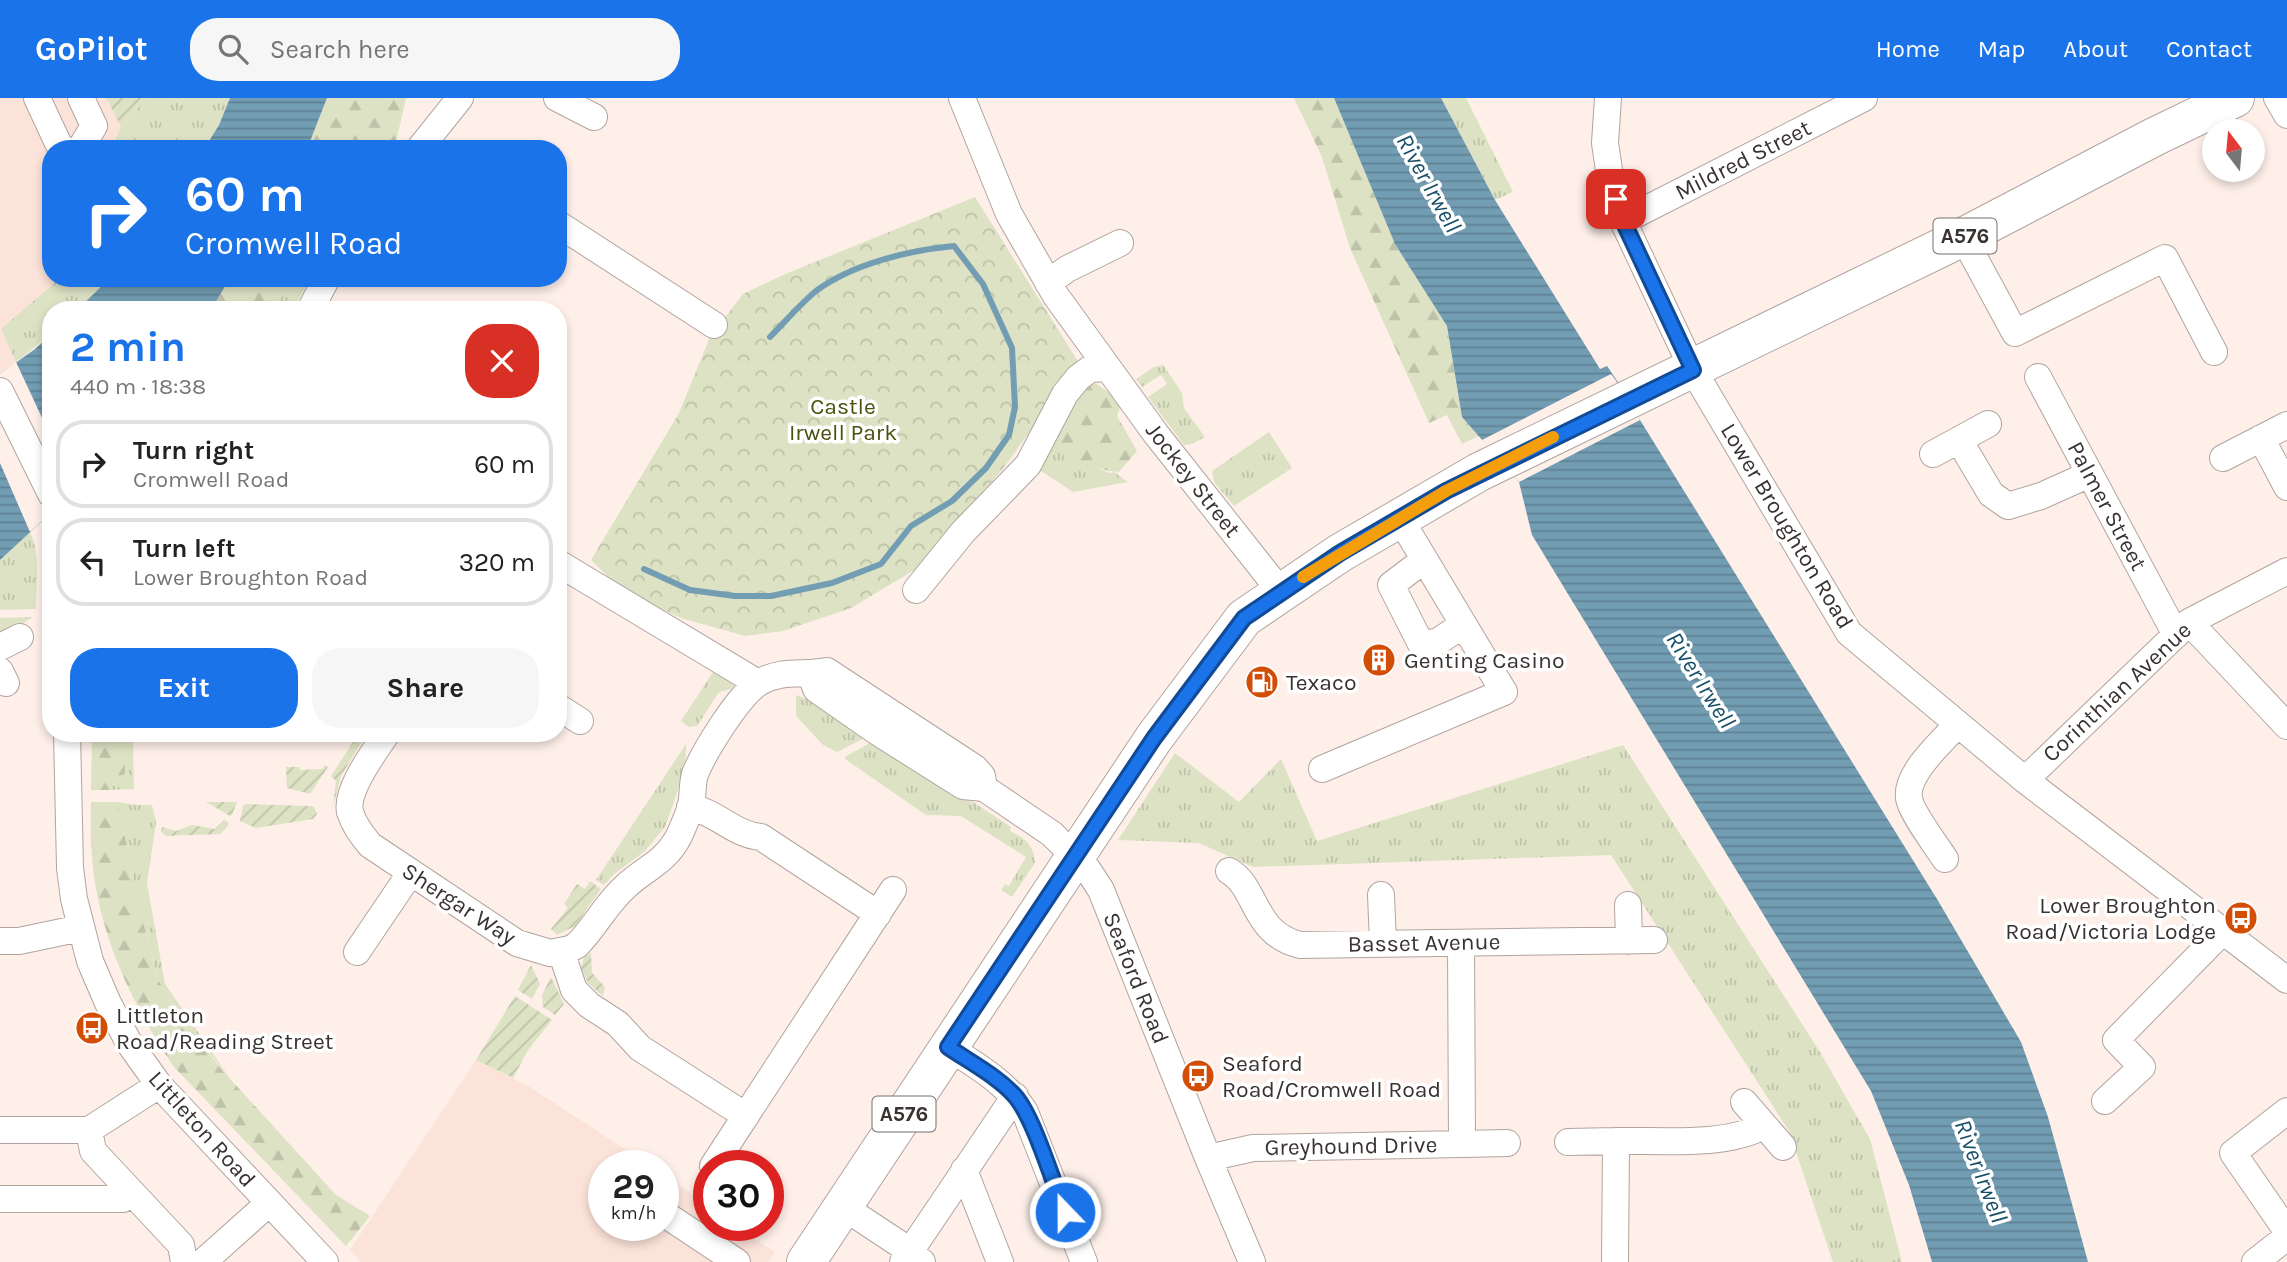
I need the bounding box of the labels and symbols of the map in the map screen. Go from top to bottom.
street label: Mildred Street [1671,114,1816,206]
north arrow [2202,119,2264,182]
water label: River Irwell [1391,129,1467,237]
pin [1586,169,1646,229]
road number: A576 [1934,218,1996,254]
park label: Castle Irwell Park [789,393,897,446]
street label: Jockey Street [1140,417,1246,543]
street label: Lower Broughton Road [1715,418,1859,634]
street label: Palmer Street [2062,437,2152,575]
street label: Corinthian Avenue [2037,616,2197,768]
water label: River Irwell [1660,627,1742,733]
building icon: Genting Casino [1360,641,1398,679]
place label: Genting Casino [1404,647,1564,674]
fuel station icon: Texaco [1243,663,1281,701]
place label: Texaco [1286,669,1356,696]
street label: Shergar Way [397,857,521,951]
place label: Lower Broughton Road/Victoria Lodge [2005,892,2216,945]
bus stop icon: Lower Broughton Road/Victoria Lodge [2222,899,2260,937]
street label: Seaford Road [1097,908,1175,1048]
street label: Basset Avenue [1347,928,1501,958]
place label: Littleton Road/Reading Street [116,1002,334,1055]
bus stop icon: Littleton Road/Reading Street [73,1009,111,1047]
place label: Seaford Road/Cromwell Road [1222,1050,1441,1103]
bus stop icon: Seaford Road/Cromwell Road [1179,1057,1217,1095]
street label: Littleton Road [143,1065,261,1193]
road number: A576 [872,1096,936,1132]
water label: River Irwell [1949,1115,2013,1227]
street label: Greyhound Drive [1264,1131,1438,1161]
speed limit sign: 30 [693,1150,784,1241]
position arrow [1028,1175,1102,1249]

